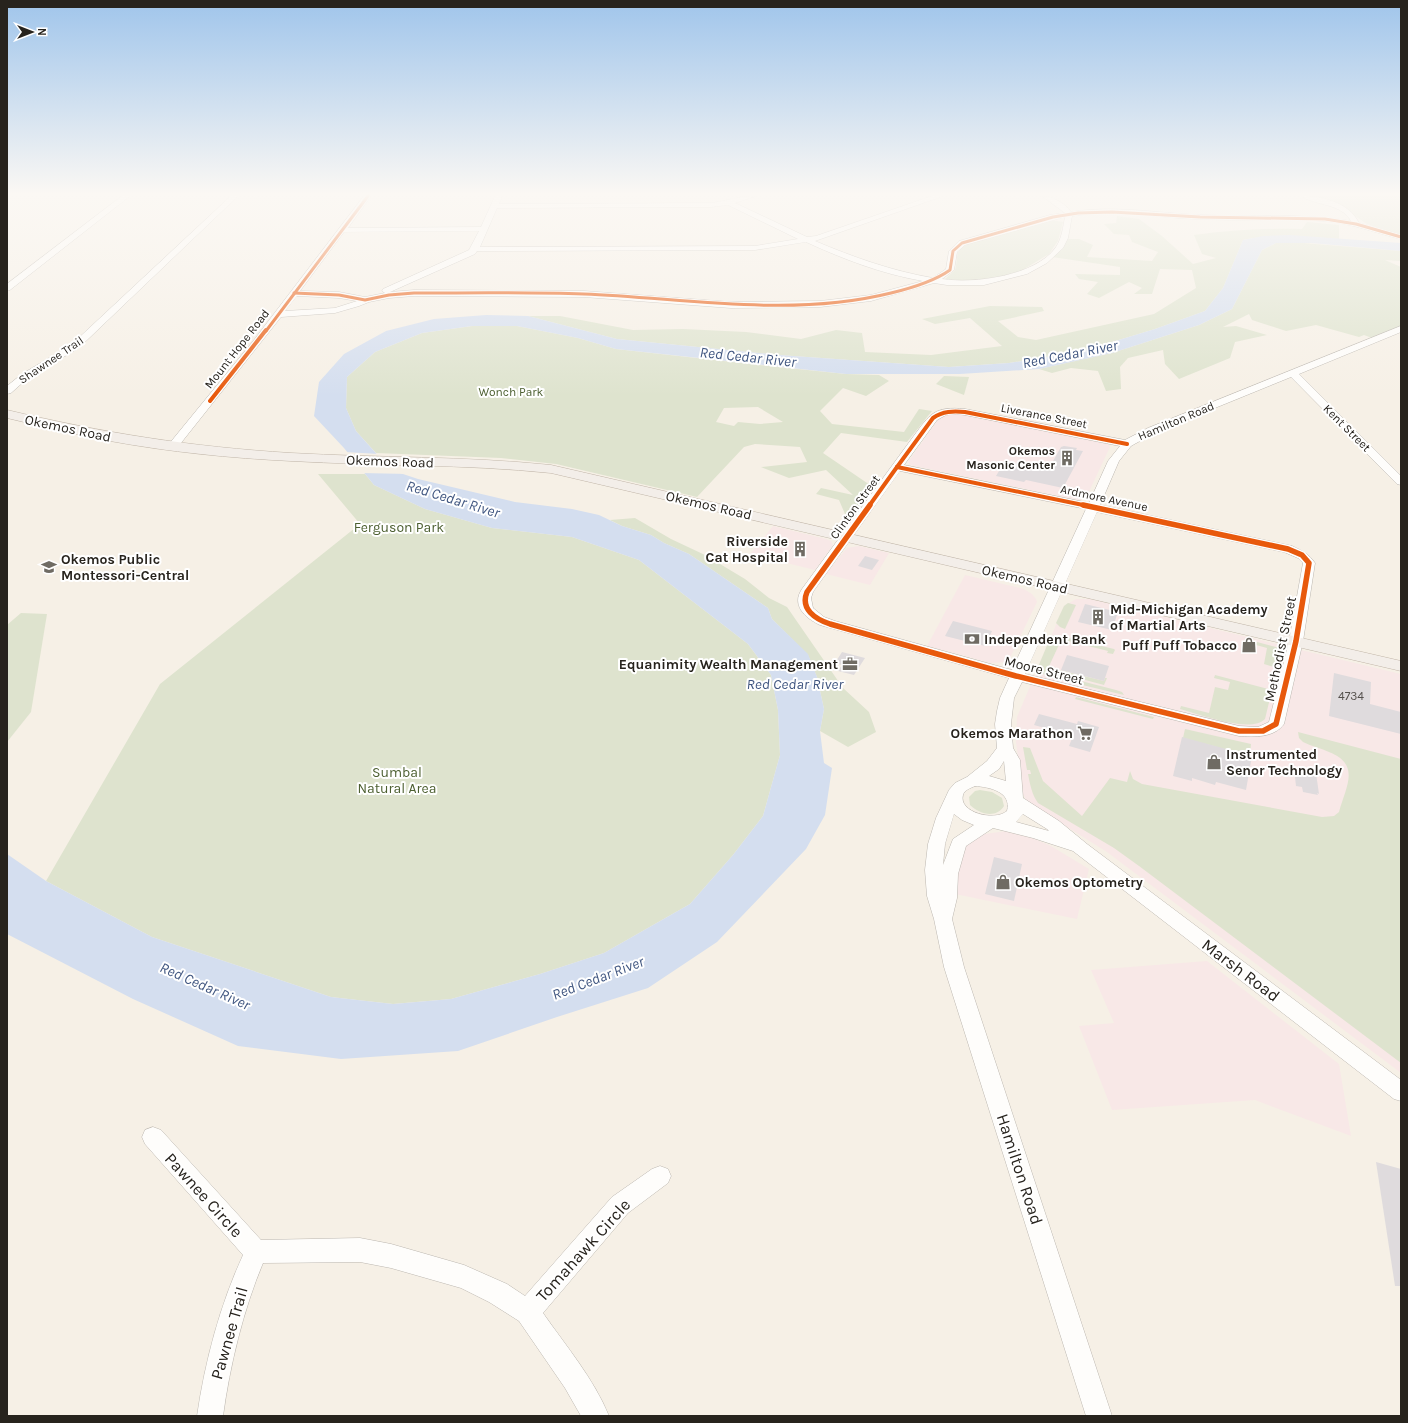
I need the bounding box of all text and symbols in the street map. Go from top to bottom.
north arrow [12,12,52,52]
text: N [35,28,48,36]
street label: Mount Hope Road [202,307,272,391]
street label: Shawnee Trail [16,333,86,387]
water label: Red Cedar River [1021,336,1120,372]
water label: Red Cedar River [699,343,798,371]
park label: Wonch Park [479,385,544,399]
street label: Hamilton Road [1136,399,1216,443]
street label: Liverance Street [1000,401,1089,431]
street label: Kent Street [1320,401,1374,455]
street label: Okemos Road [23,411,113,446]
place label: Okemos Masonic Center [966,444,1055,472]
building icon: Okemos Masonic Center [1058,449,1076,467]
street label: Okemos Road [346,451,434,472]
street label: Clinton Street [827,472,883,542]
water label: Red Cedar River [404,476,503,522]
street label: Ardmore Avenue [1059,482,1149,514]
street label: Okemos Road [664,487,754,524]
park label: Ferguson Park [354,519,444,536]
place label: Riverside Cat Hospital [706,533,788,566]
building icon: Riverside Cat Hospital [791,540,809,558]
place label: Okemos Public Montessori-Central [61,551,189,584]
school or university icon: Okemos Public Montessori-Central [40,558,58,576]
street label: Okemos Road [980,561,1070,598]
street label: Methodist Street [1261,595,1300,703]
place label: Mid-Michigan Academy of Martial Arts [1110,601,1268,634]
building icon: Mid-Michigan Academy of Martial Arts [1089,608,1107,626]
bank icon: Independent Bank [963,630,981,648]
place label: Independent Bank [984,631,1106,648]
shop icon: Puff Puff Tobacco [1240,636,1258,654]
place label: Puff Puff Tobacco [1122,637,1237,654]
street label: Moore Street [1002,652,1085,689]
office icon: Equanimity Wealth Management [841,655,859,673]
place label: Equanimity Wealth Management [619,656,838,673]
water label: Red Cedar River [747,675,844,693]
house number: 4734 [1338,689,1364,703]
supermarket icon: Okemos Marathon [1076,724,1094,742]
place label: Okemos Marathon [951,725,1073,742]
place label: Instrumented Senor Technology [1226,746,1342,779]
shop icon: Instrumented Senor Technology [1205,753,1223,771]
park label: Sumbal Natural Area [357,764,437,797]
shop icon: Okemos Optometry [994,873,1012,891]
place label: Okemos Optometry [1015,874,1143,891]
street label: Marsh Road [1198,934,1284,1006]
water label: Red Cedar River [550,952,647,1004]
water label: Red Cedar River [157,958,254,1014]
street label: Hamilton Road [993,1111,1047,1227]
street label: Pawnee Circle [161,1149,247,1241]
street label: Tomahawk Circle [532,1195,634,1305]
street label: Pawnee Trail [206,1284,252,1382]

